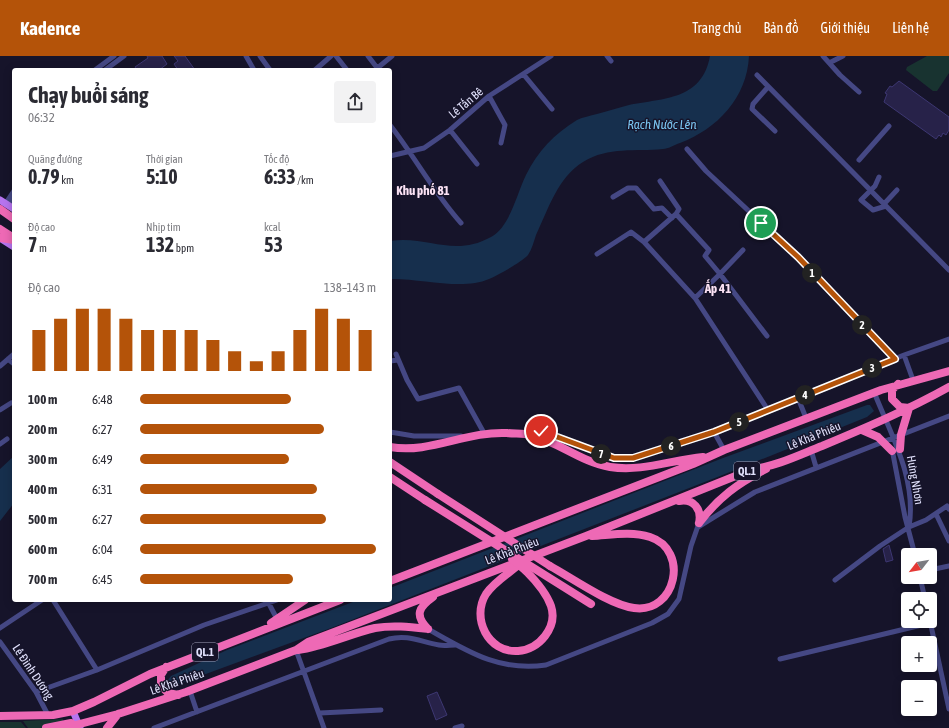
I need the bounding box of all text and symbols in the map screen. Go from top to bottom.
text: Kadence [20,17,80,39]
text: Trang chủ [692,20,741,36]
text: Bản đồ [763,20,799,36]
text: Giới thiệu [821,20,870,36]
text: Liên hệ [892,20,929,36]
button: share [334,81,376,123]
text: Chạy buổi sáng [28,82,148,108]
street label: Lê Tấn Bê [446,85,486,121]
text: 06:32 [28,110,55,125]
water label: Rạch Nước Lên [627,117,697,132]
text: Quãng đường [28,153,82,165]
text: Thời gian [146,153,183,165]
text: Tốc độ [264,153,289,165]
text: 0.79 [28,165,60,188]
text: 5:10 [146,165,178,188]
text: 6:33 [264,165,296,188]
text: km [60,174,74,186]
text: /km [296,174,314,186]
district label: Khu phố 81 [396,183,450,198]
pin [744,206,778,240]
icon: arrive [750,212,772,234]
text: Độ cao [28,221,55,233]
text: Nhịp tim [146,221,181,233]
text: kcal [264,221,281,233]
text: 7 [28,233,37,256]
text: 132 [146,233,174,256]
text: 53 [264,233,283,256]
text: m [37,242,47,254]
text: bpm [174,242,194,254]
pin: 1 [802,263,822,283]
text: 1 [809,267,815,279]
district label: Ấp 41 [704,279,731,296]
text: Độ cao [28,280,60,295]
text: 138–143 m [324,280,376,295]
pin: 2 [852,315,872,335]
text: 2 [859,319,865,331]
pin: 3 [862,358,882,378]
text: 3 [869,362,875,374]
pin: 4 [795,385,815,405]
text: 4 [802,389,808,401]
text: 100 m [28,392,57,407]
text: 6:48 [92,392,113,407]
pin: 5 [729,412,749,432]
pin [524,414,558,448]
text: 5 [736,416,742,428]
street label: Lê Khả Phiêu [785,419,843,453]
icon: check [530,420,552,442]
text: 200 m [28,422,57,437]
text: 6:27 [92,422,113,437]
pin: 6 [661,436,681,456]
text: 6 [668,440,674,452]
pin: 7 [591,444,611,464]
text: 7 [598,448,604,460]
text: 300 m [28,452,57,467]
text: 6:49 [92,452,113,467]
street label: Hưng Nhơn [904,454,926,506]
road number: QL.1 [734,462,760,480]
text: 400 m [28,482,57,497]
text: 6:31 [92,482,113,497]
text: 500 m [28,512,57,527]
text: 6:27 [92,512,113,527]
street label: Lê Khả Phiêu [483,534,541,568]
text: 600 m [28,542,57,557]
text: 6:04 [92,542,113,557]
north arrow [901,548,937,584]
map controls [901,548,937,716]
text: 700 m [28,572,57,587]
text: 6:45 [92,572,113,587]
button: locate [901,592,937,628]
button: + [901,636,937,672]
street label: Lê Đình Dương [9,642,57,703]
road number: QL.1 [192,643,218,661]
street label: Lê Khả Phiêu [148,666,206,698]
button: − [901,680,937,716]

